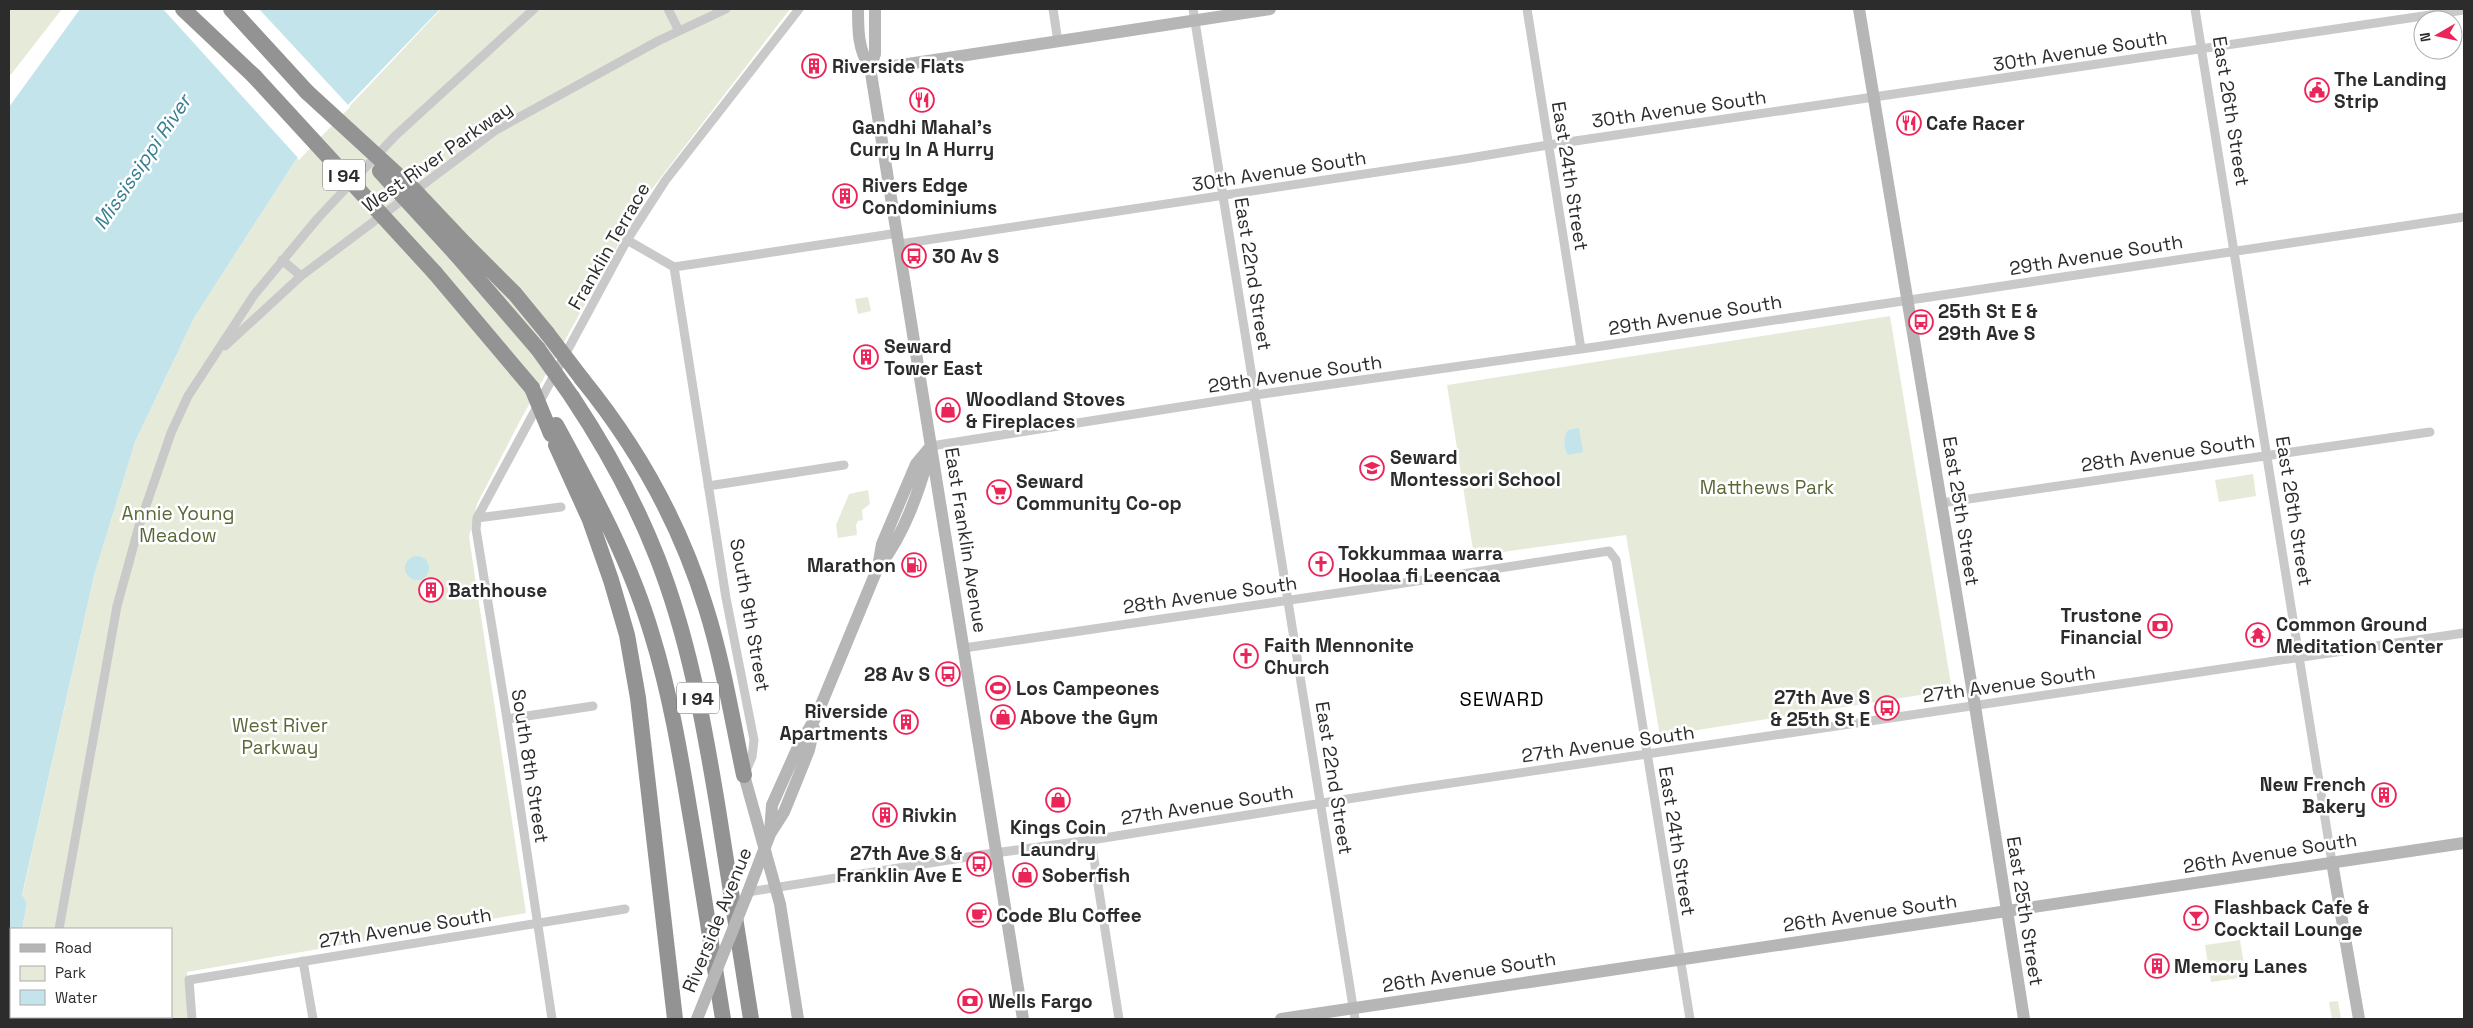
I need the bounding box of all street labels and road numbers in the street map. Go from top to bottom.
street label: 30th Avenue South [1991,25,2169,77]
street label: East 26th Street [2207,34,2255,188]
street label: 30th Avenue South [1590,84,1768,134]
street label: West River Parkway [357,96,517,218]
street label: East 24th Street [1546,99,1594,253]
street label: 30th Avenue South [1190,145,1368,197]
road number: I 94 [323,160,365,190]
street label: Franklin Terrace [562,178,656,314]
street label: East 22nd Street [1229,196,1277,352]
street label: 29th Avenue South [2007,229,2185,281]
street label: 29th Avenue South [1606,289,1784,341]
street label: 29th Avenue South [1206,349,1384,399]
street label: 28th Avenue South [2079,428,2257,478]
street label: East 25th Street [1937,434,1985,588]
street label: East 26th Street [2270,434,2318,588]
street label: East Franklin Avenue [939,445,993,635]
street label: South 9th Street [724,536,776,694]
street label: 28th Avenue South [1121,570,1299,620]
street label: 27th Avenue South [1921,659,2097,709]
road number: I 94 [677,682,719,714]
street label: South 8th Street [505,687,555,845]
street label: East 22nd Street [1310,700,1358,856]
street label: 27th Avenue South [1520,719,1696,769]
street label: East 24th Street [1653,764,1701,918]
street label: 27th Avenue South [1119,779,1295,831]
street label: 26th Avenue South [2181,827,2359,879]
street label: East 25th Street [2001,834,2049,988]
street label: Riverside Avenue [676,844,758,996]
street label: 26th Avenue South [1781,888,1959,938]
street label: 27th Avenue South [317,902,493,954]
street label: 26th Avenue South [1380,946,1558,998]

